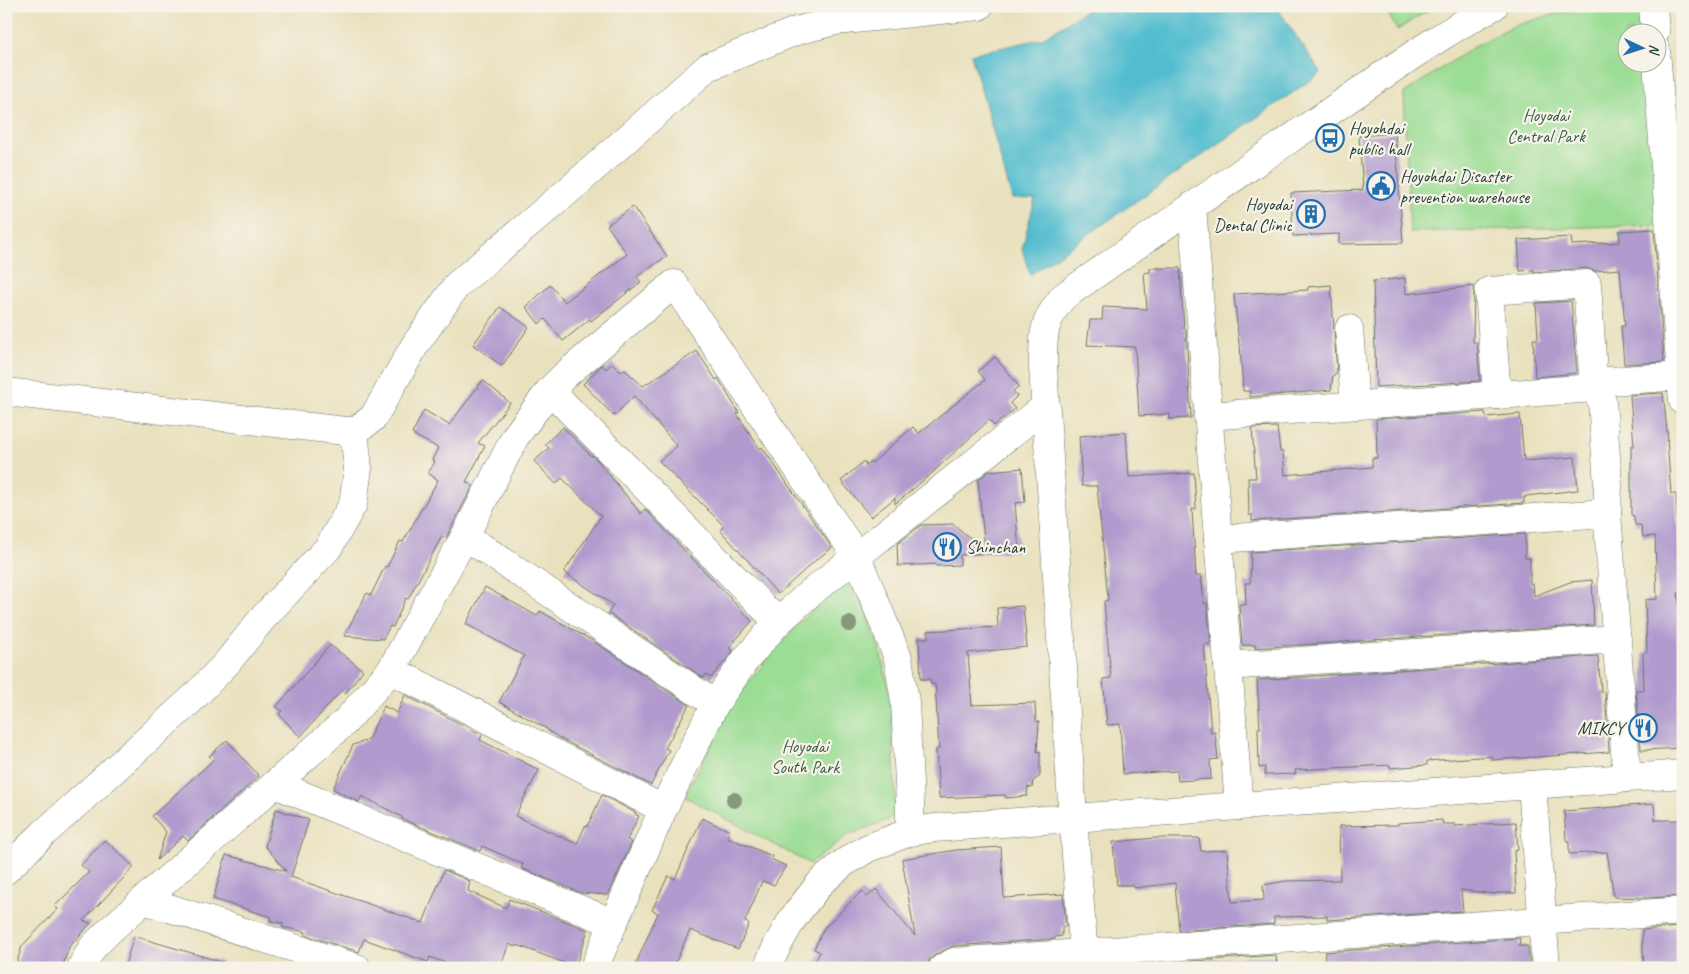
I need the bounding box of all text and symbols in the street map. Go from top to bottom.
north arrow [1616,22,1666,72]
text: N [1646,44,1663,56]
park label: Hoyodai Central Park [1507,104,1586,147]
place label: Hoyohdai public hall [1349,117,1412,160]
bus stop icon: Hoyohdai public hall [1315,123,1345,153]
place label: Hoyohdai Disaster prevention warehouse [1400,165,1530,208]
public building icon: Hoyohdai Disaster prevention warehouse [1366,171,1396,201]
place label: Hoyodai Dental Clinic [1214,193,1295,236]
building icon: Hoyodai Dental Clinic [1296,199,1326,229]
restaurant icon: Shinchan [932,532,962,562]
place label: Shinchan [966,536,1026,558]
restaurant icon: MIKCY [1628,713,1658,743]
place label: MIKCY [1578,717,1628,739]
park label: Hoyodai South Park [771,735,840,778]

